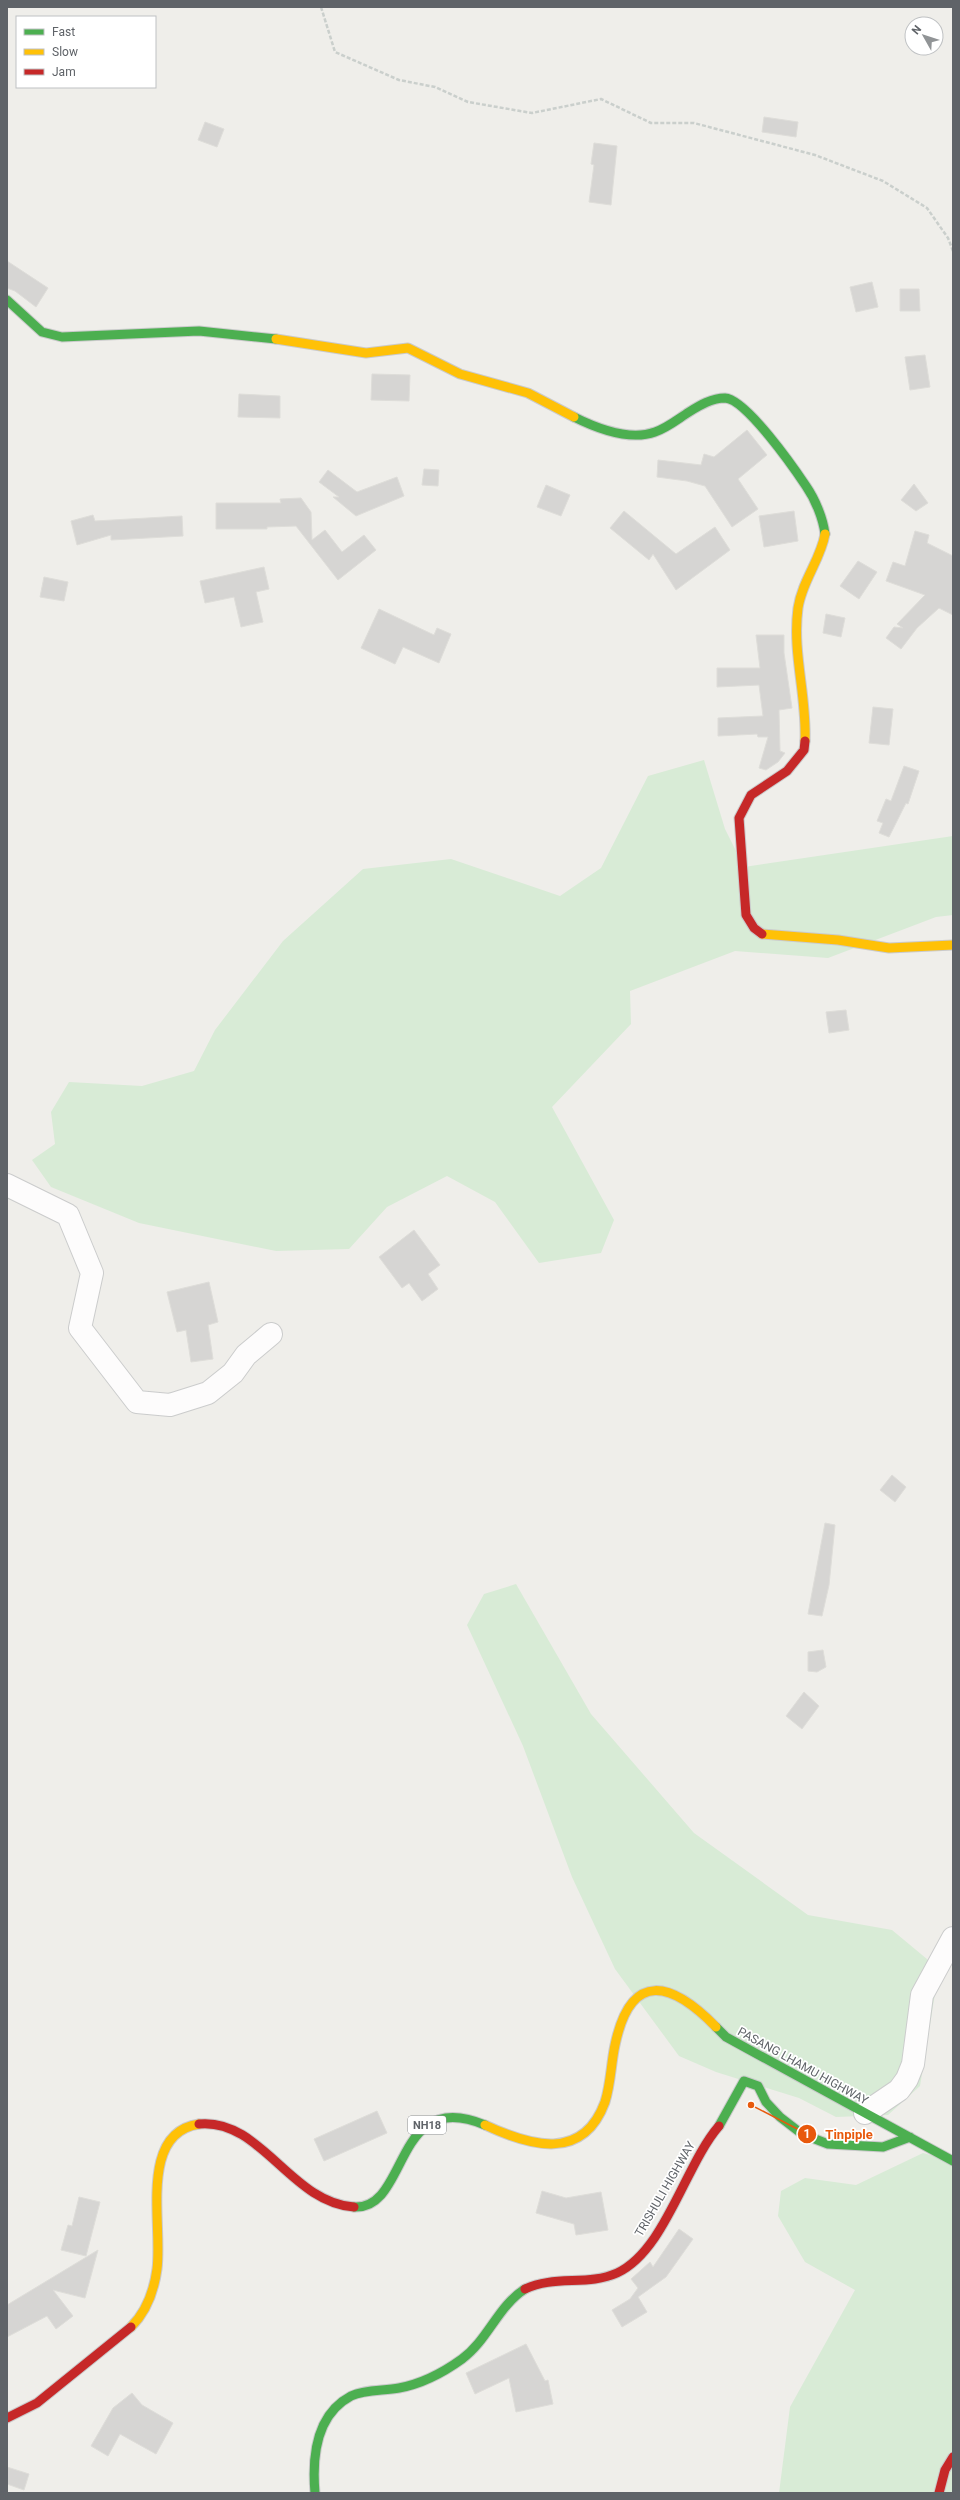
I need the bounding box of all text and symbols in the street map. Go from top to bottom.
legend [16,16,156,88]
north arrow [904,16,944,56]
text: N [909,23,924,37]
text: Fast [52,25,75,39]
text: Slow [52,45,78,59]
text: Jam [52,65,76,79]
street label: PASANG LHAMU HIGHWAY [735,2024,871,2108]
road number: NH18 [408,2116,446,2134]
callout: Tinpiple [797,2122,880,2147]
text: 1 [804,2127,810,2141]
text: Tinpiple [825,2127,873,2142]
street label: TRISHULI HIGHWAY [632,2138,698,2239]

